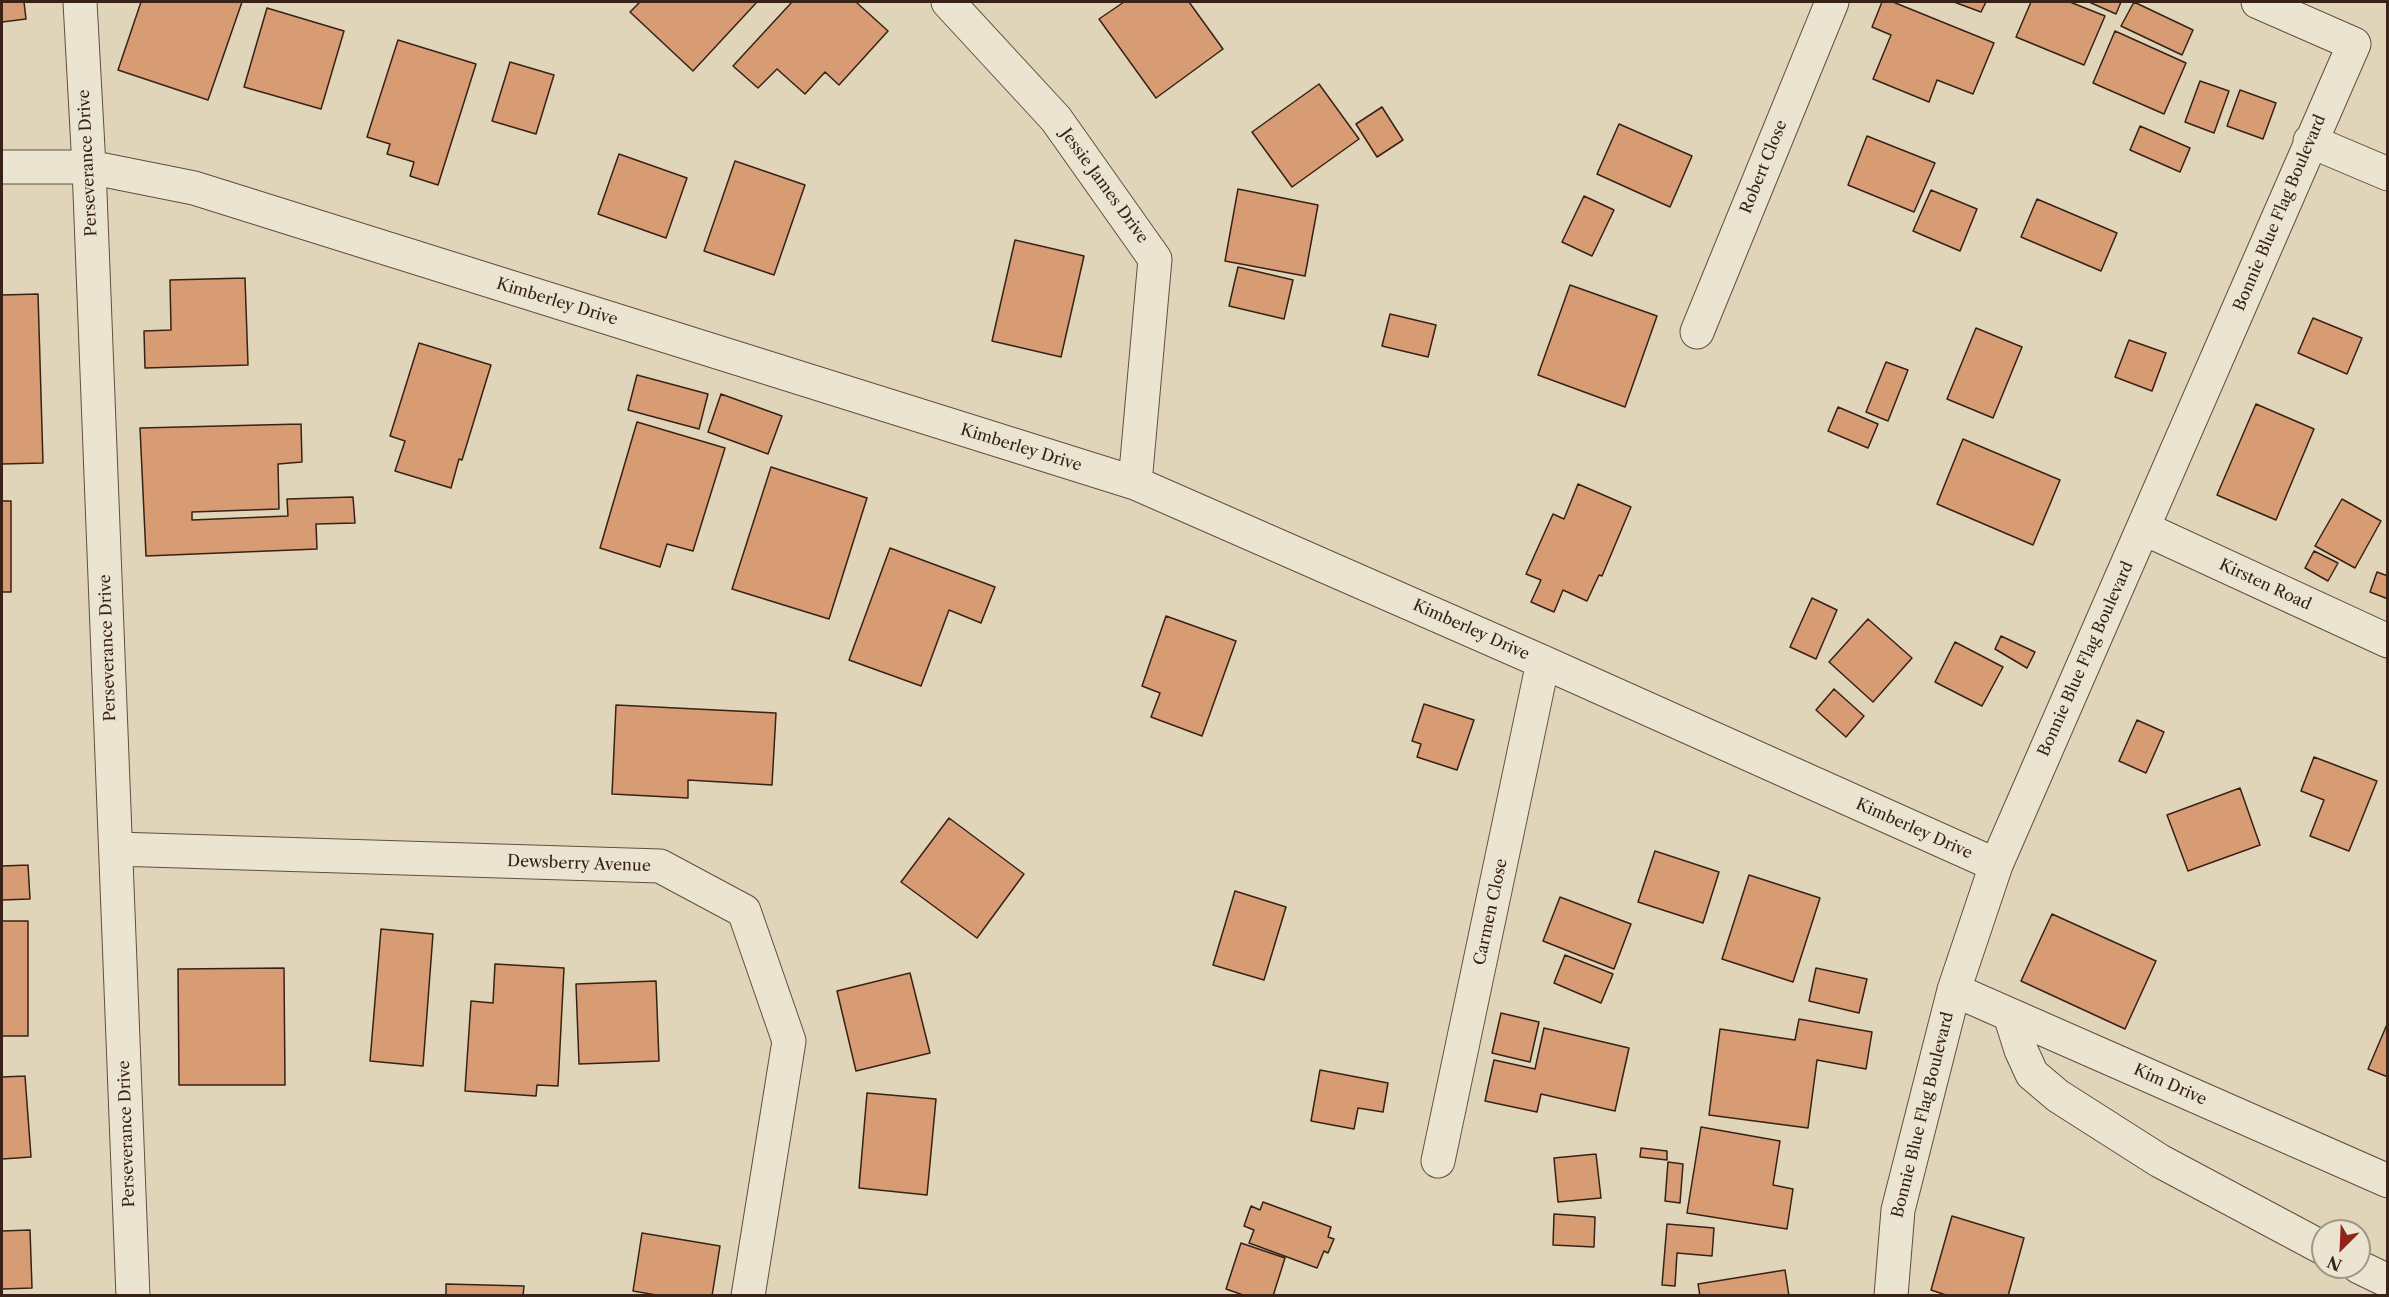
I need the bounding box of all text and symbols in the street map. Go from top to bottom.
street label: Perseverance Drive [75,89,101,237]
street label: Bonnie Blue Flag Boulevard [2230,112,2330,314]
street label: Robert Close [1736,117,1792,217]
street label: Jessie James Drive [1056,125,1152,247]
street label: Kimberley Drive [494,274,620,330]
street label: Kimberley Drive [958,420,1084,476]
street label: Kirsten Road [2216,555,2314,615]
street label: Bonnie Blue Flag Boulevard [2034,559,2138,759]
street label: Perseverance Drive [96,574,120,722]
street label: Kimberley Drive [1410,596,1532,664]
street label: Kimberley Drive [1853,795,1975,863]
street label: Dewsberry Avenue [507,852,651,876]
street label: Carmen Close [1470,857,1512,967]
street label: Bonnie Blue Flag Boulevard [1888,1010,1958,1220]
street label: Perseverance Drive [115,1060,139,1208]
street label: Kim Drive [2130,1060,2210,1110]
north arrow [2311,1219,2371,1279]
text: N [2324,1252,2345,1276]

